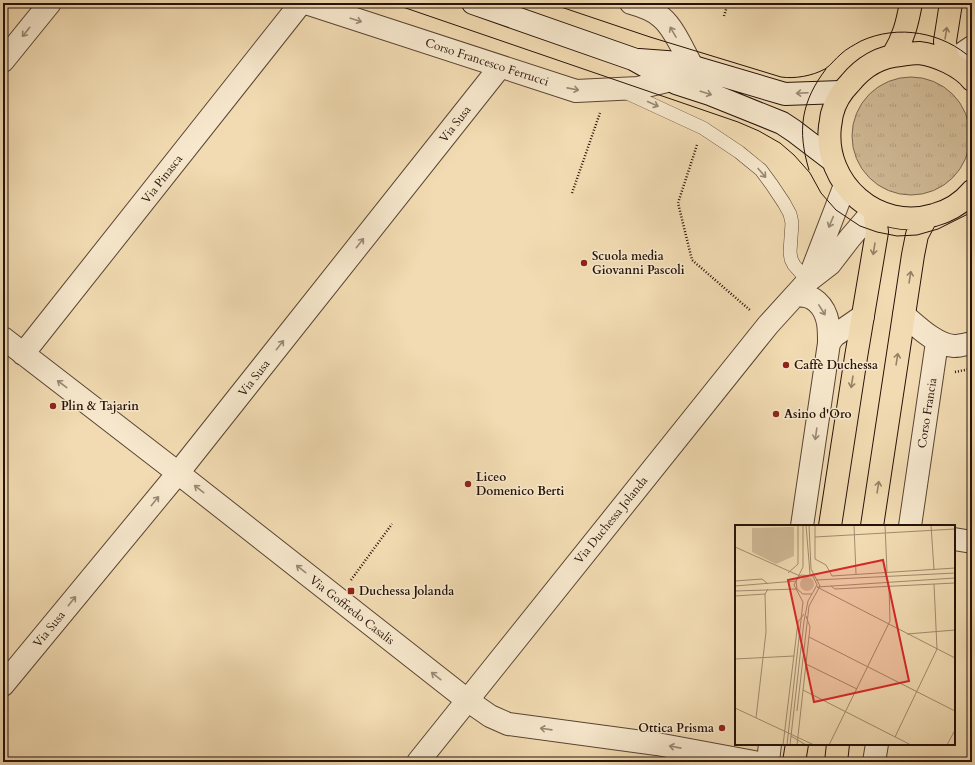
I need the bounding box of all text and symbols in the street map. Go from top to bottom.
one-way arrow [350,16,362,24]
one-way arrow [669,26,677,38]
one-way arrow [22,27,31,38]
one-way arrow [943,27,951,40]
street label: Corso Francesco Ferrucci [423,34,551,90]
one-way arrow [567,86,580,94]
one-way arrow [700,89,712,97]
one-way arrow [796,89,809,97]
one-way arrow [647,101,659,109]
street label: Via Susa [436,102,475,146]
street label: Via Pinasca [138,151,187,207]
one-way arrow [758,168,767,178]
one-way arrow [827,215,834,227]
one-way arrow [356,237,365,248]
one-way arrow [870,242,878,255]
place label: Scuola media Giovanni Pascoli [592,248,685,278]
marker: Scuola media Giovanni Pascoli [579,258,589,268]
one-way arrow [906,271,914,284]
one-way arrow [819,304,827,316]
one-way arrow [275,339,284,350]
one-way arrow [893,353,901,366]
street label: Via Susa [235,356,274,400]
place label: Caffè Duchessa [794,357,878,373]
marker: Caffè Duchessa [781,360,791,370]
one-way arrow [848,375,856,388]
street label: Corso Francia [914,376,941,449]
one-way arrow [57,380,68,389]
place label: Plin & Tajarin [61,398,139,414]
marker: Plin & Tajarin [48,401,58,411]
place label: Asino d'Oro [784,406,852,422]
marker: Asino d'Oro [771,409,781,419]
one-way arrow [812,427,820,440]
place label: Liceo Domenico Berti [476,469,564,499]
street label: Via Duchessa Jolanda [571,472,652,567]
marker: Liceo Domenico Berti [463,479,473,489]
one-way arrow [874,481,882,494]
one-way arrow [193,485,204,493]
one-way arrow [150,496,159,506]
inset map [735,525,955,745]
one-way arrow [295,565,306,574]
street label: Via Goffredo Casalis [306,572,398,648]
place label: Duchessa Jolanda [359,583,454,599]
marker: Duchessa Jolanda [346,586,356,596]
one-way arrow [68,596,77,607]
street label: Via Susa [29,607,69,651]
one-way arrow [431,671,442,680]
place label: Ottica Prisma [638,720,714,736]
marker: Ottica Prisma [717,723,727,733]
one-way arrow [540,725,553,733]
one-way arrow [668,743,681,751]

